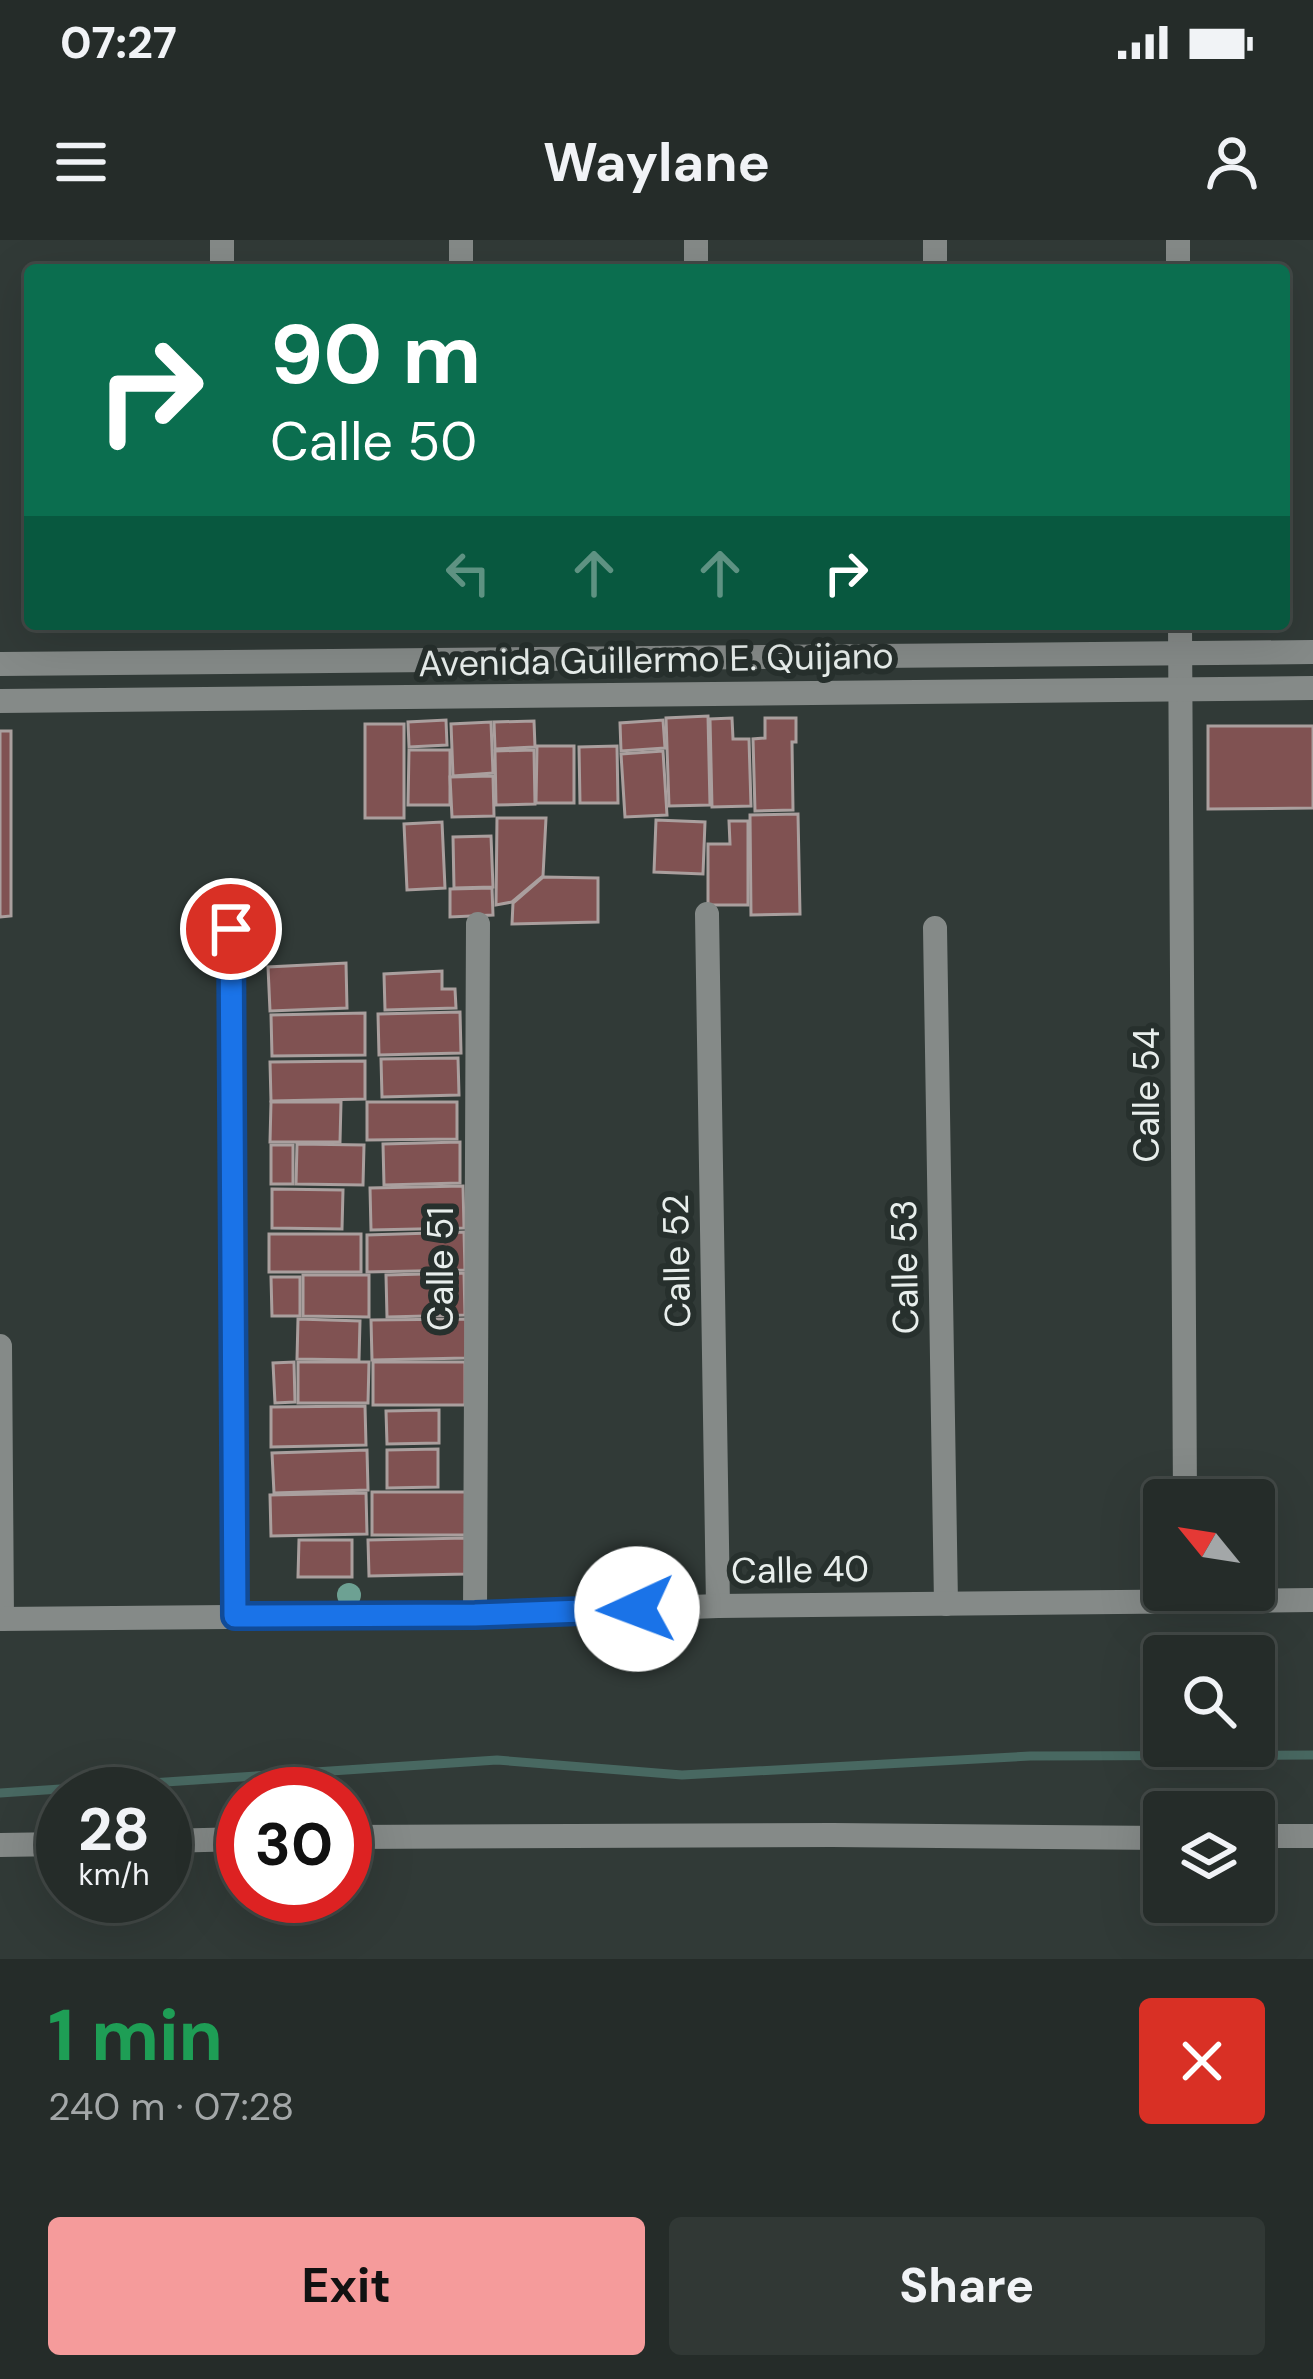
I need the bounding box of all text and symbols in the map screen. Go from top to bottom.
text: 07:27 [60,13,177,72]
text: Waylane [543,127,770,198]
icon: menu [48,129,114,195]
icon: person [1199,129,1265,195]
text: 90 m [270,300,481,409]
icon: right [72,312,228,468]
text: Calle 50 [270,406,477,477]
icon: left [435,540,501,606]
icon: ahead [561,540,627,606]
icon: ahead [687,540,753,606]
icon: right [813,540,879,606]
street label: Avenida Guillermo E. Quijano [418,632,894,687]
pin [180,878,282,980]
icon: arrive [198,896,264,962]
street label: Calle 54 [1123,1027,1170,1163]
street label: Calle 52 [652,1194,701,1328]
street label: Calle 53 [880,1199,929,1335]
street label: Calle 51 [417,1207,464,1331]
north arrow [1143,1479,1275,1611]
map controls [1143,1479,1275,1923]
street label: Calle 40 [731,1545,869,1594]
position arrow [574,1546,700,1672]
button: search [1143,1635,1275,1767]
speed limit sign: 30 [216,1767,372,1923]
text: 28 [78,1790,150,1869]
button: layers [1143,1791,1275,1923]
text: km/h [79,1855,149,1894]
text: 1 min [48,1989,223,2082]
button: close [1139,1998,1265,2124]
text: 240 m · 07:28 [48,2081,294,2132]
button: Exit [48,2217,645,2355]
button: Share [669,2217,1265,2355]

